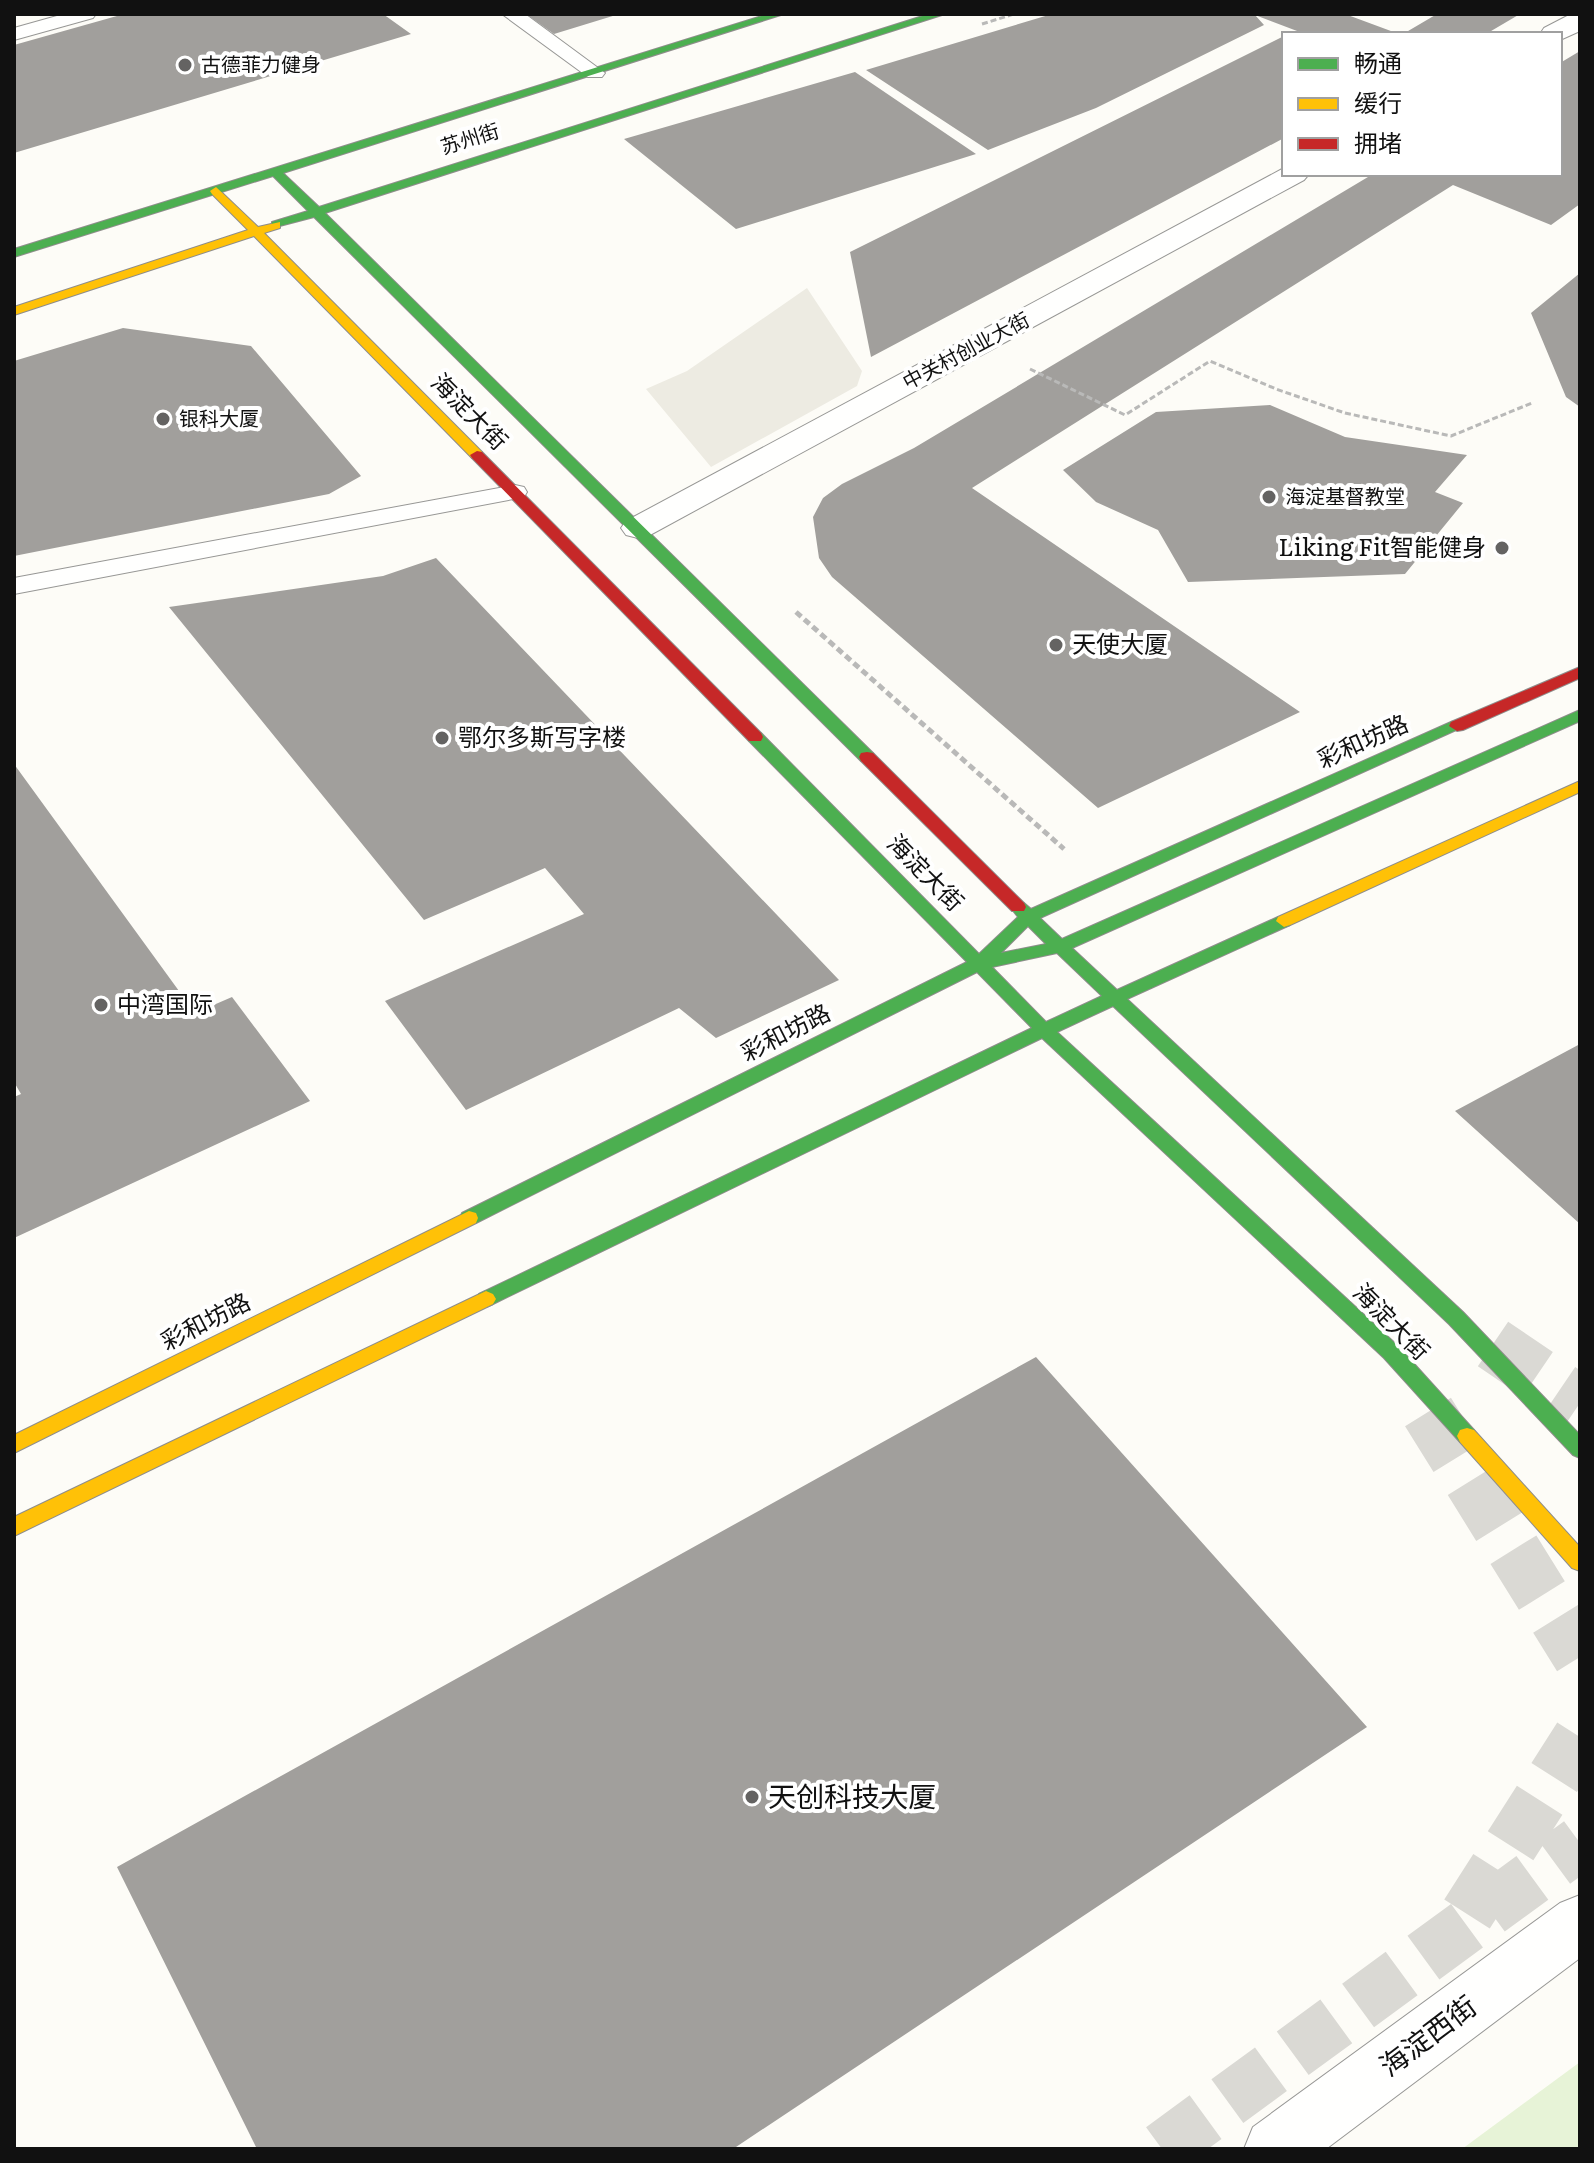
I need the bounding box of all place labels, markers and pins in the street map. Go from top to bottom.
place label: 古德菲力健身 [201,48,321,78]
marker: 古德菲力健身 [176,56,194,74]
place label: 银科大厦 [179,402,259,432]
marker: 银科大厦 [154,410,172,428]
place label: 海淀基督教堂 [1285,480,1405,510]
marker: 海淀基督教堂 [1260,488,1278,506]
place label: Liking Fit智能健身 [1278,528,1486,563]
marker: Liking Fit智能健身 [1493,539,1511,557]
place label: 天使大厦 [1072,625,1168,660]
marker: 天使大厦 [1047,636,1065,654]
place label: 鄂尔多斯写字楼 [458,718,626,753]
marker: 鄂尔多斯写字楼 [433,729,451,747]
place label: 中湾国际 [117,985,213,1020]
marker: 中湾国际 [92,996,110,1014]
place label: 天创科技大厦 [768,1774,936,1816]
marker: 天创科技大厦 [743,1788,761,1806]

